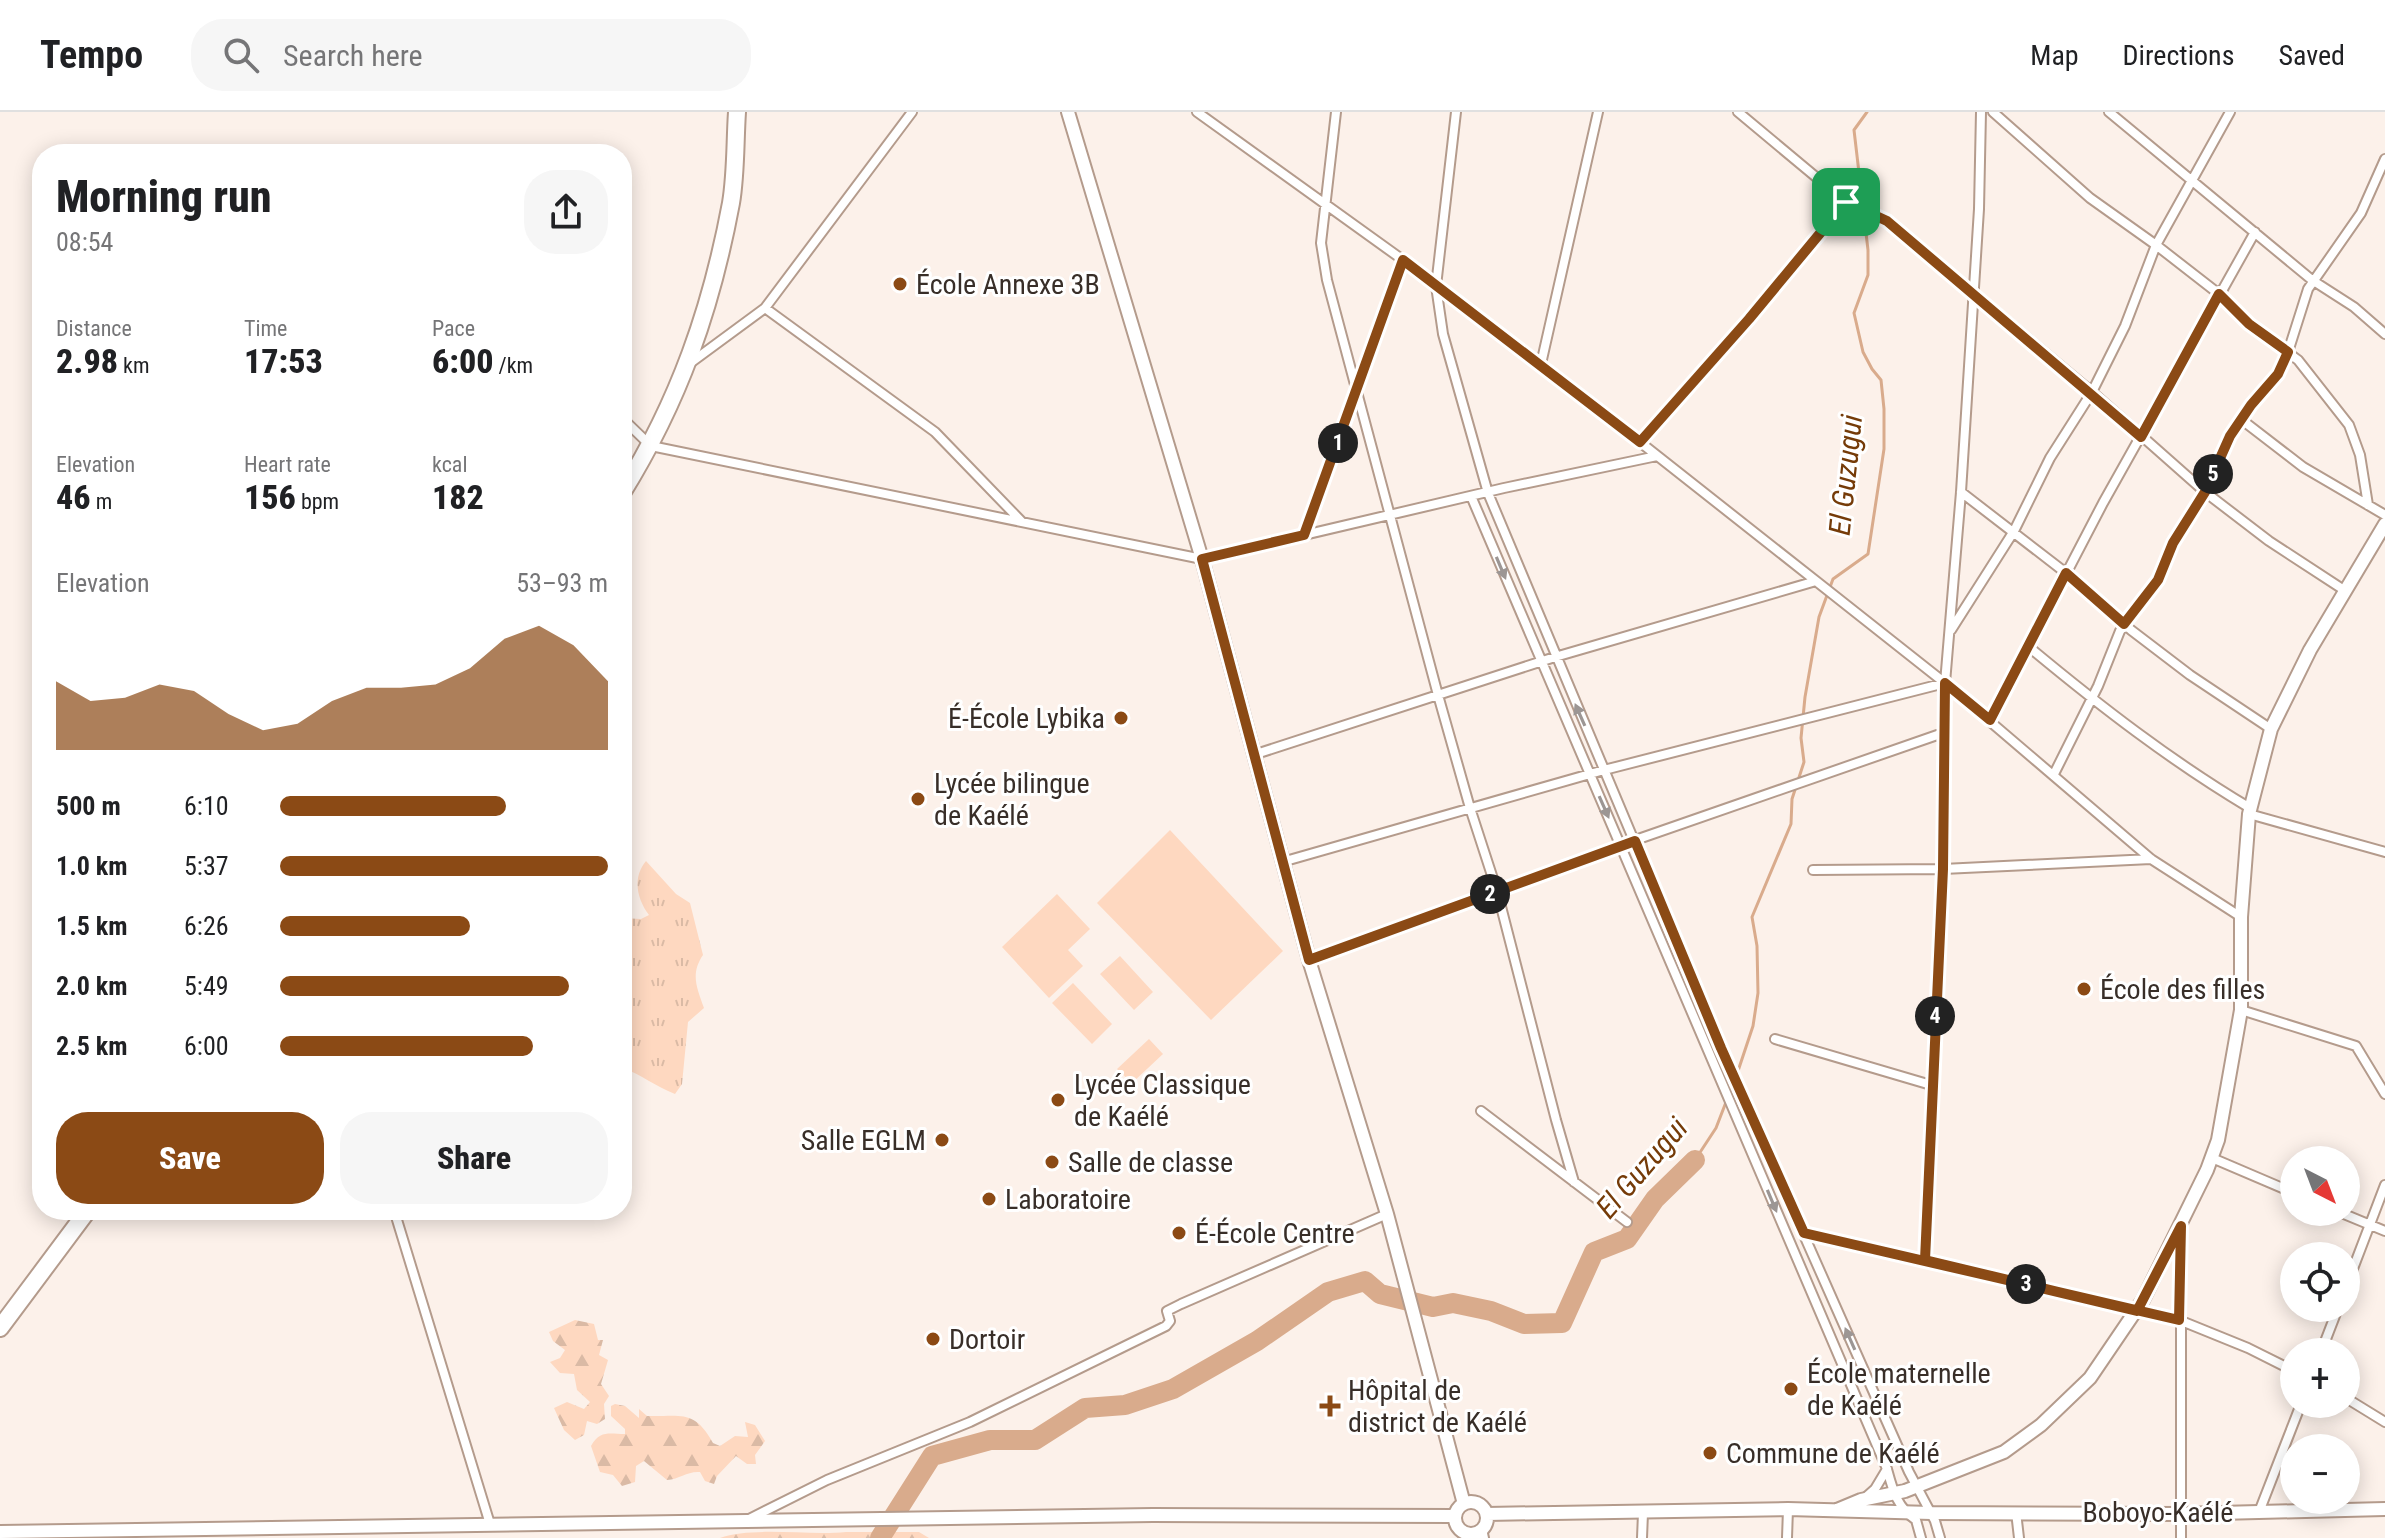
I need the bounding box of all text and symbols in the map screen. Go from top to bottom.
search box [191,19,751,91]
text: Tempo [40,33,143,77]
icon: search [219,33,263,77]
text: Search here [283,38,423,73]
text: Map [2030,39,2079,72]
text: Directions [2123,39,2234,72]
text: Saved [2278,39,2345,72]
pin [1812,168,1880,236]
button: share [524,170,608,254]
text: Morning run [56,171,272,223]
icon: arrive [1824,180,1868,224]
text: 08:54 [56,227,113,257]
place label: École Annexe 3B [916,268,1100,301]
marker: École Annexe 3B [891,275,909,293]
text: Distance [56,316,132,341]
text: Time [244,316,287,341]
text: Pace [432,316,475,341]
text: 2.98 [56,341,118,381]
text: 17:53 [244,341,323,381]
text: 6:00 [432,341,493,381]
text: km [118,353,149,378]
text: /km [493,353,533,378]
water label: El Guzugui [1822,413,1869,537]
pin: 1 [1318,423,1358,463]
text: 1 [1332,430,1344,455]
text: Elevation [56,452,135,477]
text: Heart rate [244,452,331,477]
text: kcal [432,452,467,477]
pin: 5 [2193,454,2233,494]
text: 5 [2207,461,2219,486]
text: 46 [56,477,91,517]
text: 156 [244,477,296,517]
text: 182 [432,477,484,517]
text: m [91,489,112,514]
text: bpm [296,489,339,514]
one-way arrow [1495,556,1508,580]
text: Elevation [56,568,150,598]
text: 53–93 m [516,568,608,598]
place label: É-École Lybika [948,702,1105,735]
one-way arrow [1573,703,1587,727]
marker: É-École Lybika [1112,709,1130,727]
place label: Lycée bilingue de Kaélé [934,767,1090,832]
marker: Lycée bilingue de Kaélé [909,790,927,808]
text: 500 m [56,791,121,821]
text: 6:10 [184,791,229,821]
one-way arrow [1597,795,1611,819]
text: 1.0 km [56,851,128,881]
text: 5:37 [184,851,229,881]
pin: 2 [1470,874,1510,914]
text: 2 [1484,881,1496,906]
text: 1.5 km [56,911,128,941]
text: 6:26 [184,911,229,941]
text: 2.0 km [56,971,128,1001]
text: 5:49 [184,971,229,1001]
place label: École des filles [2100,973,2265,1006]
marker: École des filles [2075,980,2093,998]
pin: 4 [1915,996,1955,1036]
text: 4 [1929,1003,1941,1028]
text: 2.5 km [56,1031,128,1061]
text: 6:00 [184,1031,229,1061]
place label: Lycée Classique de Kaélé [1074,1068,1251,1133]
marker: Lycée Classique de Kaélé [1049,1091,1067,1109]
water label: El Guzugui [1589,1110,1695,1225]
button: Save [56,1112,324,1204]
button: Share [340,1112,608,1204]
place label: Salle EGLM [801,1124,926,1157]
marker: Salle EGLM [933,1131,951,1149]
place label: Salle de classe [1068,1146,1233,1179]
north arrow [2280,1146,2360,1226]
map controls [2280,1146,2360,1514]
marker: Salle de classe [1043,1153,1061,1171]
place label: Laboratoire [1005,1183,1131,1216]
one-way arrow [1765,1189,1778,1213]
marker: Laboratoire [980,1190,998,1208]
place label: É-École Centre [1195,1217,1355,1250]
marker: É-École Centre [1170,1224,1188,1242]
button: locate [2280,1242,2360,1322]
pin: 3 [2006,1264,2046,1304]
text: 3 [2020,1271,2032,1296]
place label: Dortoir [949,1323,1025,1356]
one-way arrow [1844,1327,1857,1351]
marker: Dortoir [924,1330,942,1348]
button: + [2280,1338,2360,1418]
place label: École maternelle de Kaélé [1807,1357,1991,1422]
place label: Hôpital de district de Kaélé [1348,1374,1527,1439]
marker: École maternelle de Kaélé [1782,1380,1800,1398]
marker: Hôpital de district de Kaélé [1319,1395,1341,1417]
button: − [2280,1434,2360,1514]
place label: Commune de Kaélé [1726,1437,1940,1470]
marker: Commune de Kaélé [1701,1444,1719,1462]
street label: Boboyo-Kaélé [2083,1496,2233,1529]

